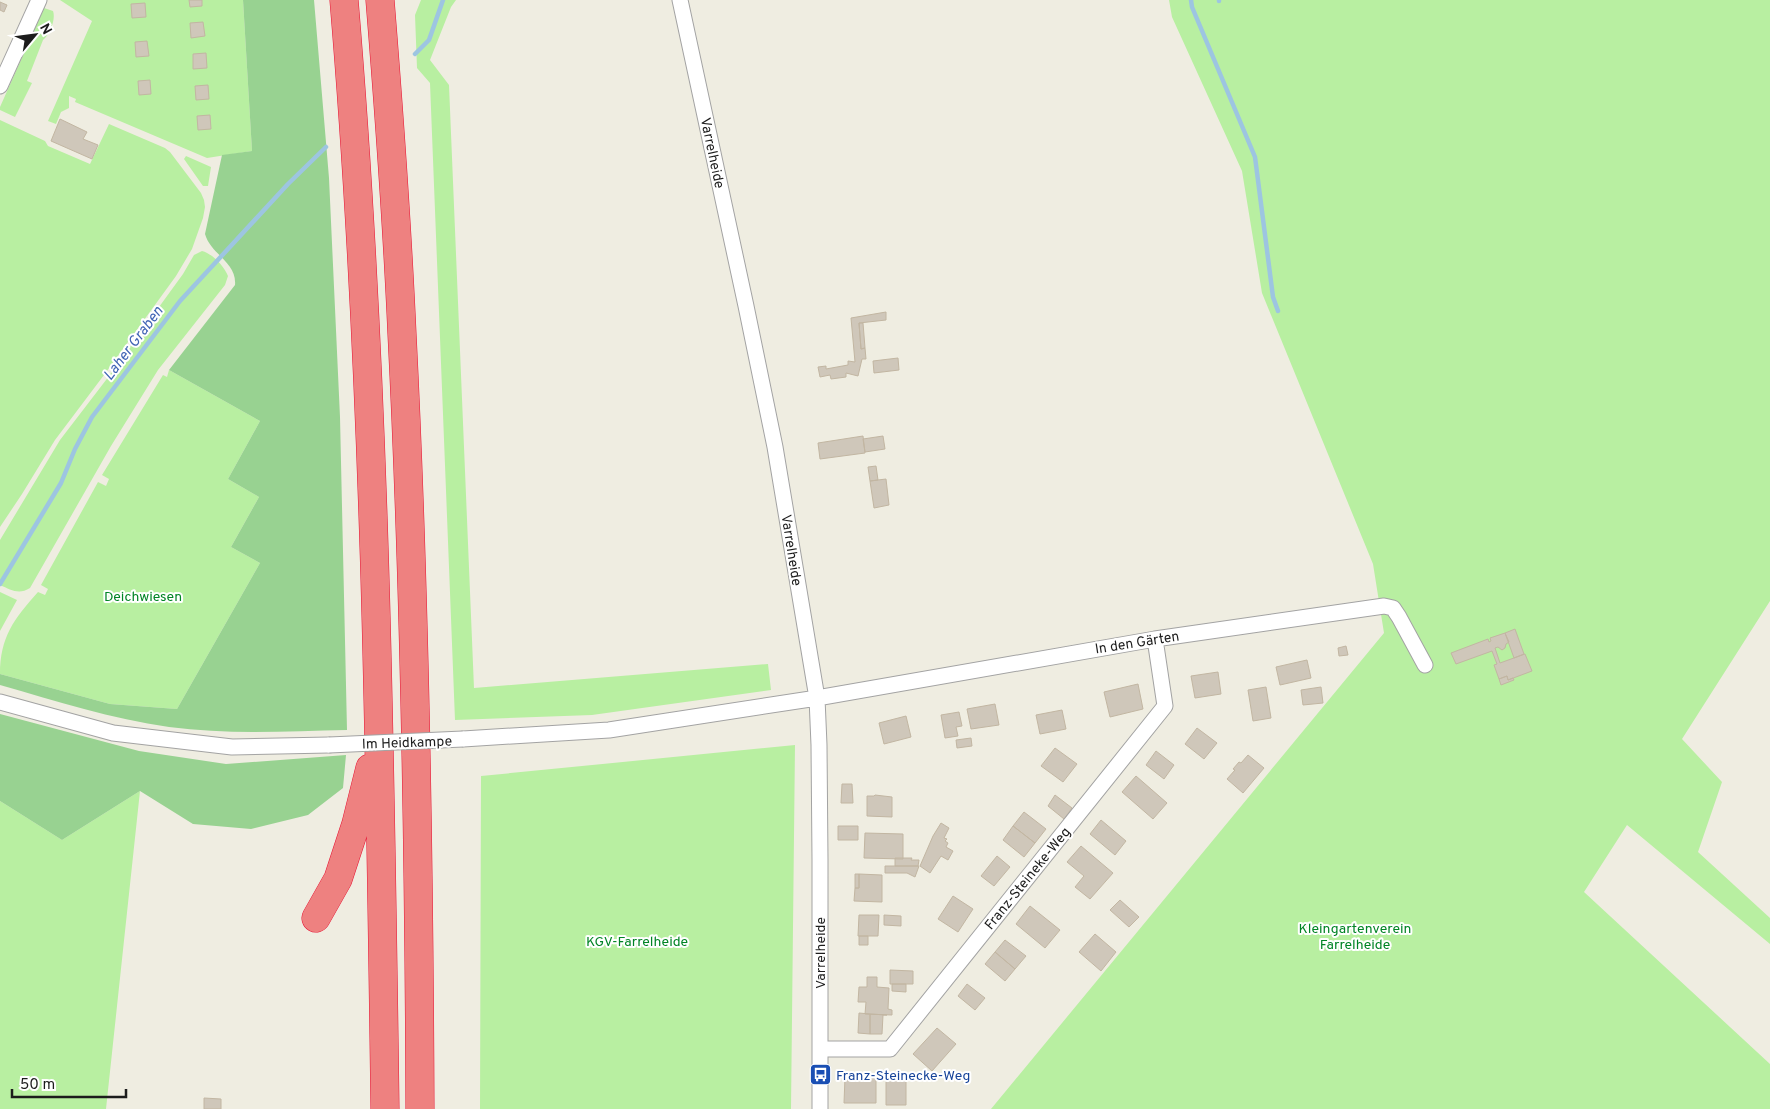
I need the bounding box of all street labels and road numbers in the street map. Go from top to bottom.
street label: Varrelheide [696,116,727,190]
street label: Varrelheide [776,513,805,587]
street label: In den Gärten [1094,628,1181,659]
street label: Im Heidkampe [362,733,452,754]
street label: Franz-Steineke-Weg [982,824,1075,934]
street label: Varrelheide [813,917,830,989]

